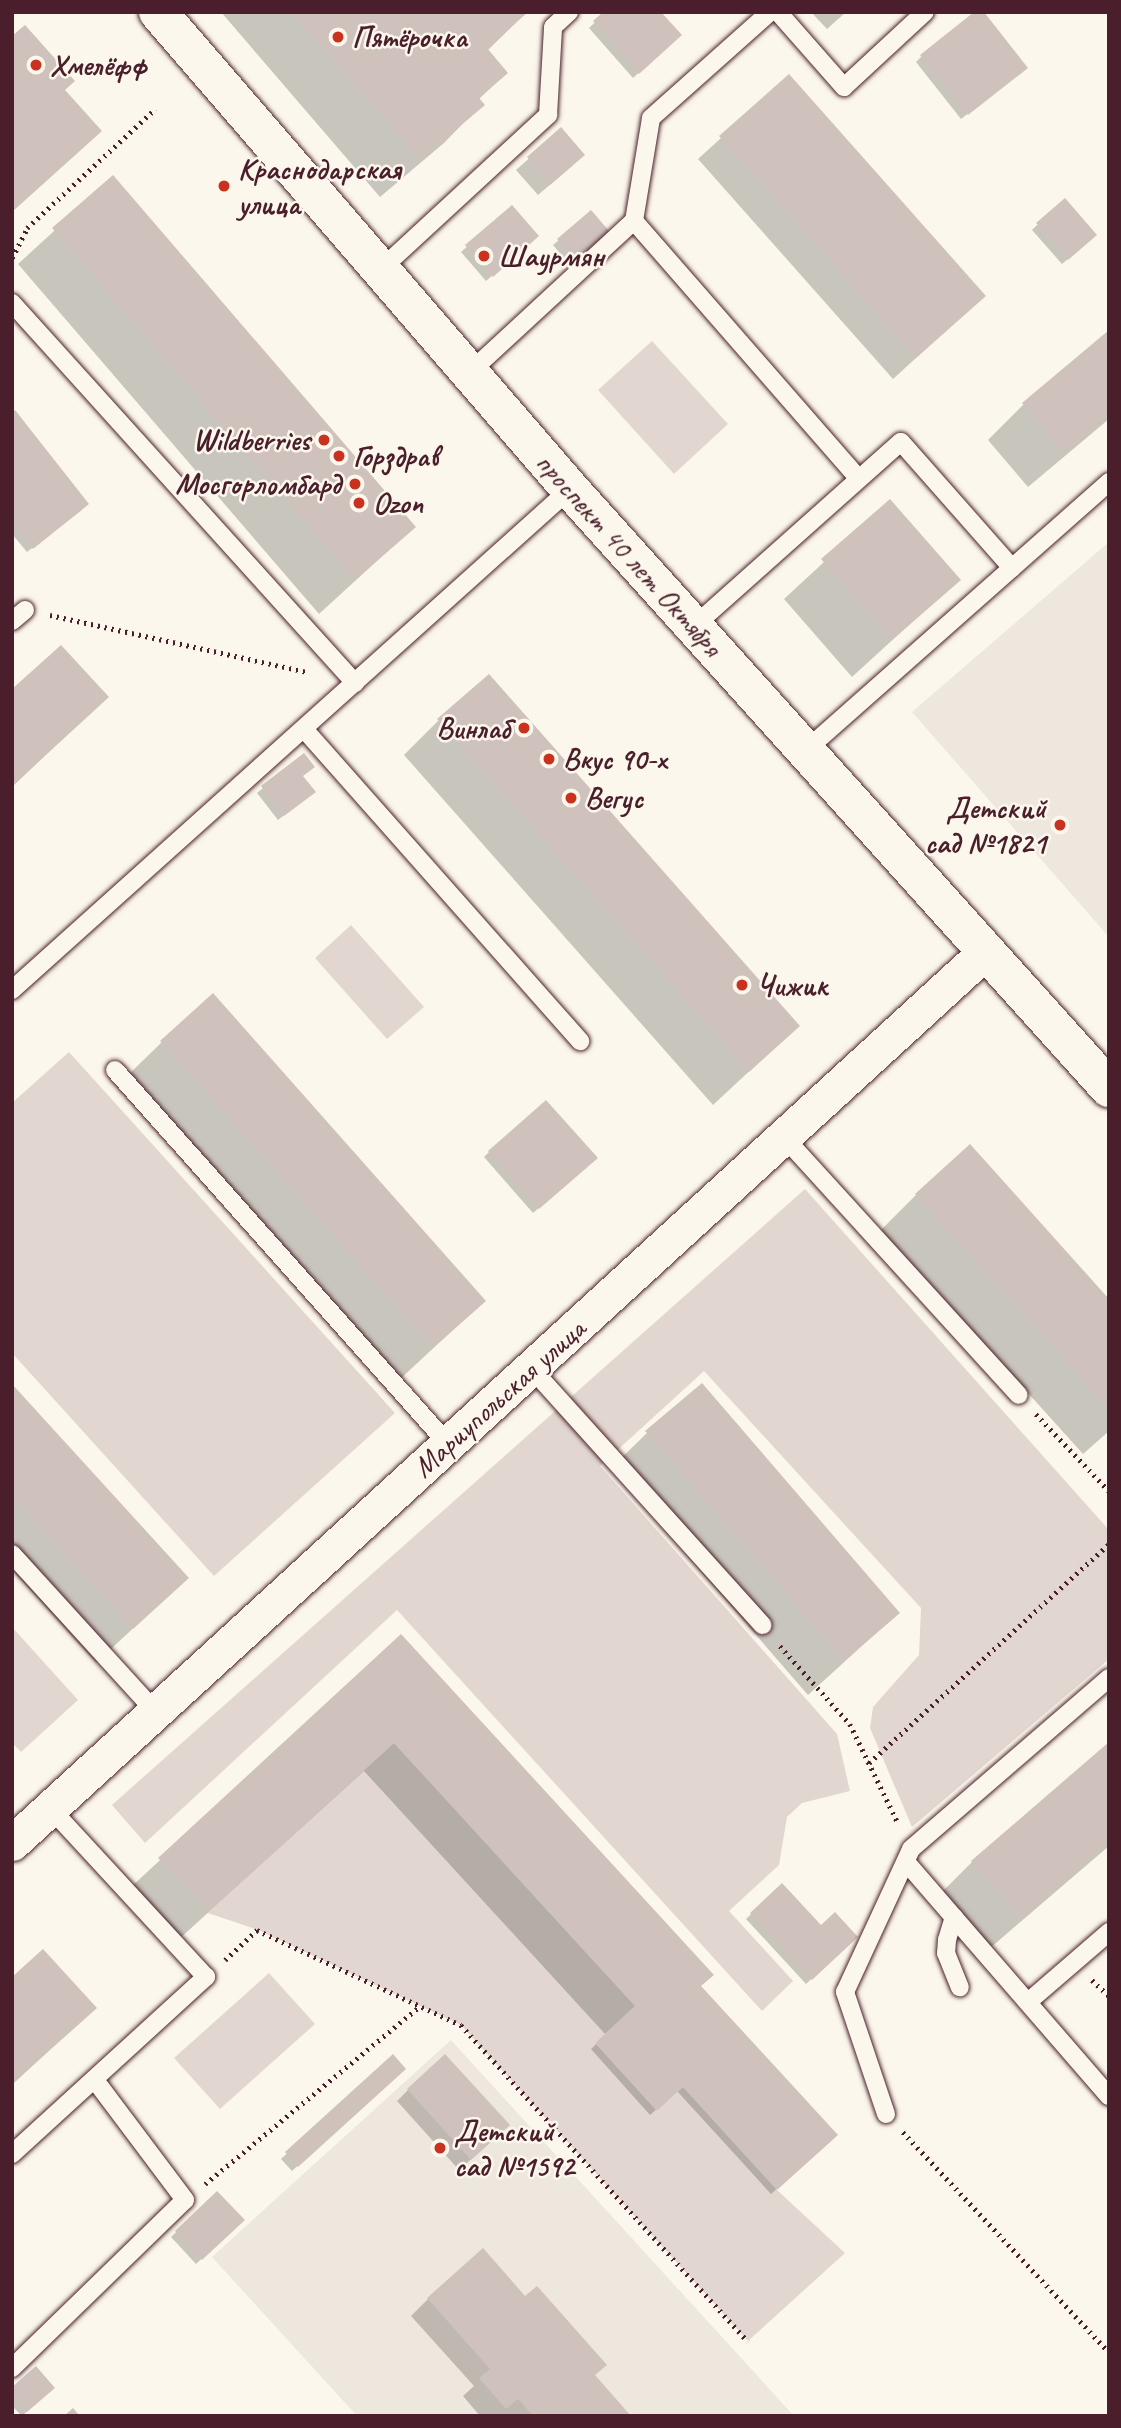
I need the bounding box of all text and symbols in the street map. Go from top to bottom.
place label: Пятёрочка [352,19,467,55]
marker: Пятёрочка [330,29,346,45]
place label: Хмелёфф [50,47,147,83]
marker: Хмелёфф [28,57,44,73]
place label: Краснодарская улица [238,151,401,222]
marker: Краснодарская улица [216,178,232,194]
place label: Шаурмян [498,238,604,274]
marker: Шаурмян [476,248,492,264]
place label: Wildberries [193,422,310,458]
marker: Wildberries [316,432,332,448]
place label: Горздрав [353,438,439,474]
street label: проспект 40 лет Октября [527,443,731,665]
marker: Горздрав [331,448,347,464]
place label: Мосгорломбард [175,466,341,502]
marker: Мосгорломбард [347,476,363,492]
place label: Ozon [373,485,423,521]
marker: Ozon [351,495,367,511]
place label: Винлаб [437,710,510,746]
marker: Винлаб [516,720,532,736]
place label: Вкус 90-х [563,741,666,777]
marker: Вкус 90-х [541,751,557,767]
place label: Вегус [585,780,643,816]
marker: Вегус [563,790,579,806]
place label: Детский сад №1821 [925,790,1046,860]
marker: Детский сад №1821 [1052,817,1068,833]
place label: Чижик [756,967,827,1003]
marker: Чижик [734,977,750,993]
street label: Мариупольская улица [405,1311,593,1485]
place label: Детский сад №1592 [454,2113,574,2184]
marker: Детский сад №1592 [432,2140,448,2156]

